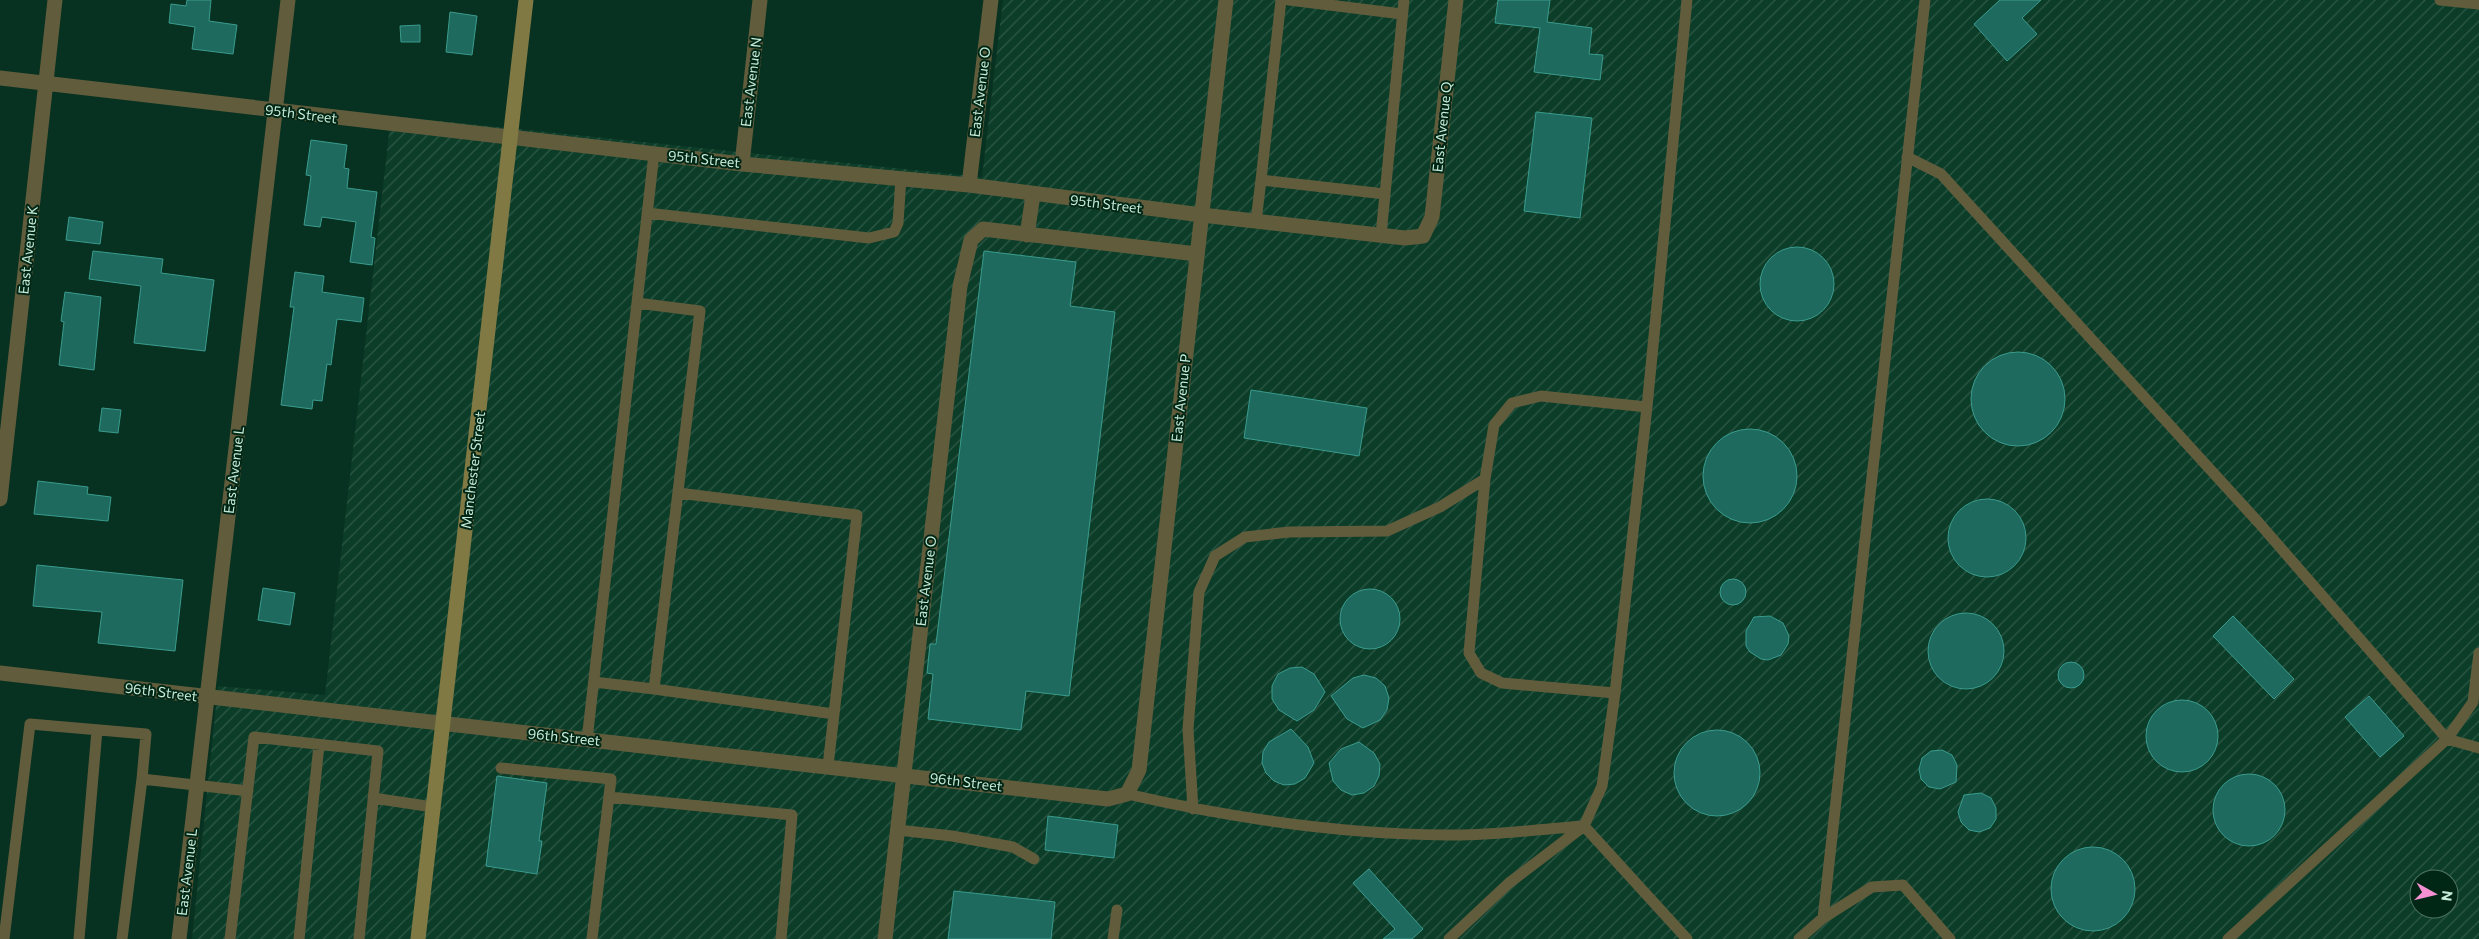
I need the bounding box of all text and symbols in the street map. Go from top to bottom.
street label: East Avenue N [737,36,764,128]
street label: East Avenue O [966,46,993,138]
street label: East Avenue Q [1428,81,1455,173]
street label: 95th Street [264,101,338,126]
street label: 95th Street [667,146,741,171]
street label: 95th Street [1069,191,1143,216]
street label: East Avenue K [14,205,41,295]
street label: East Avenue P [1167,353,1194,443]
street label: Manchester Street [457,410,488,530]
street label: East Avenue L [220,425,247,515]
street label: East Avenue O [912,535,939,627]
street label: 96th Street [124,679,199,704]
street label: 96th Street [527,724,602,749]
street label: 96th Street [929,769,1004,794]
street label: East Avenue L [173,827,200,917]
north arrow [2409,869,2459,919]
text: N [2438,889,2457,902]

